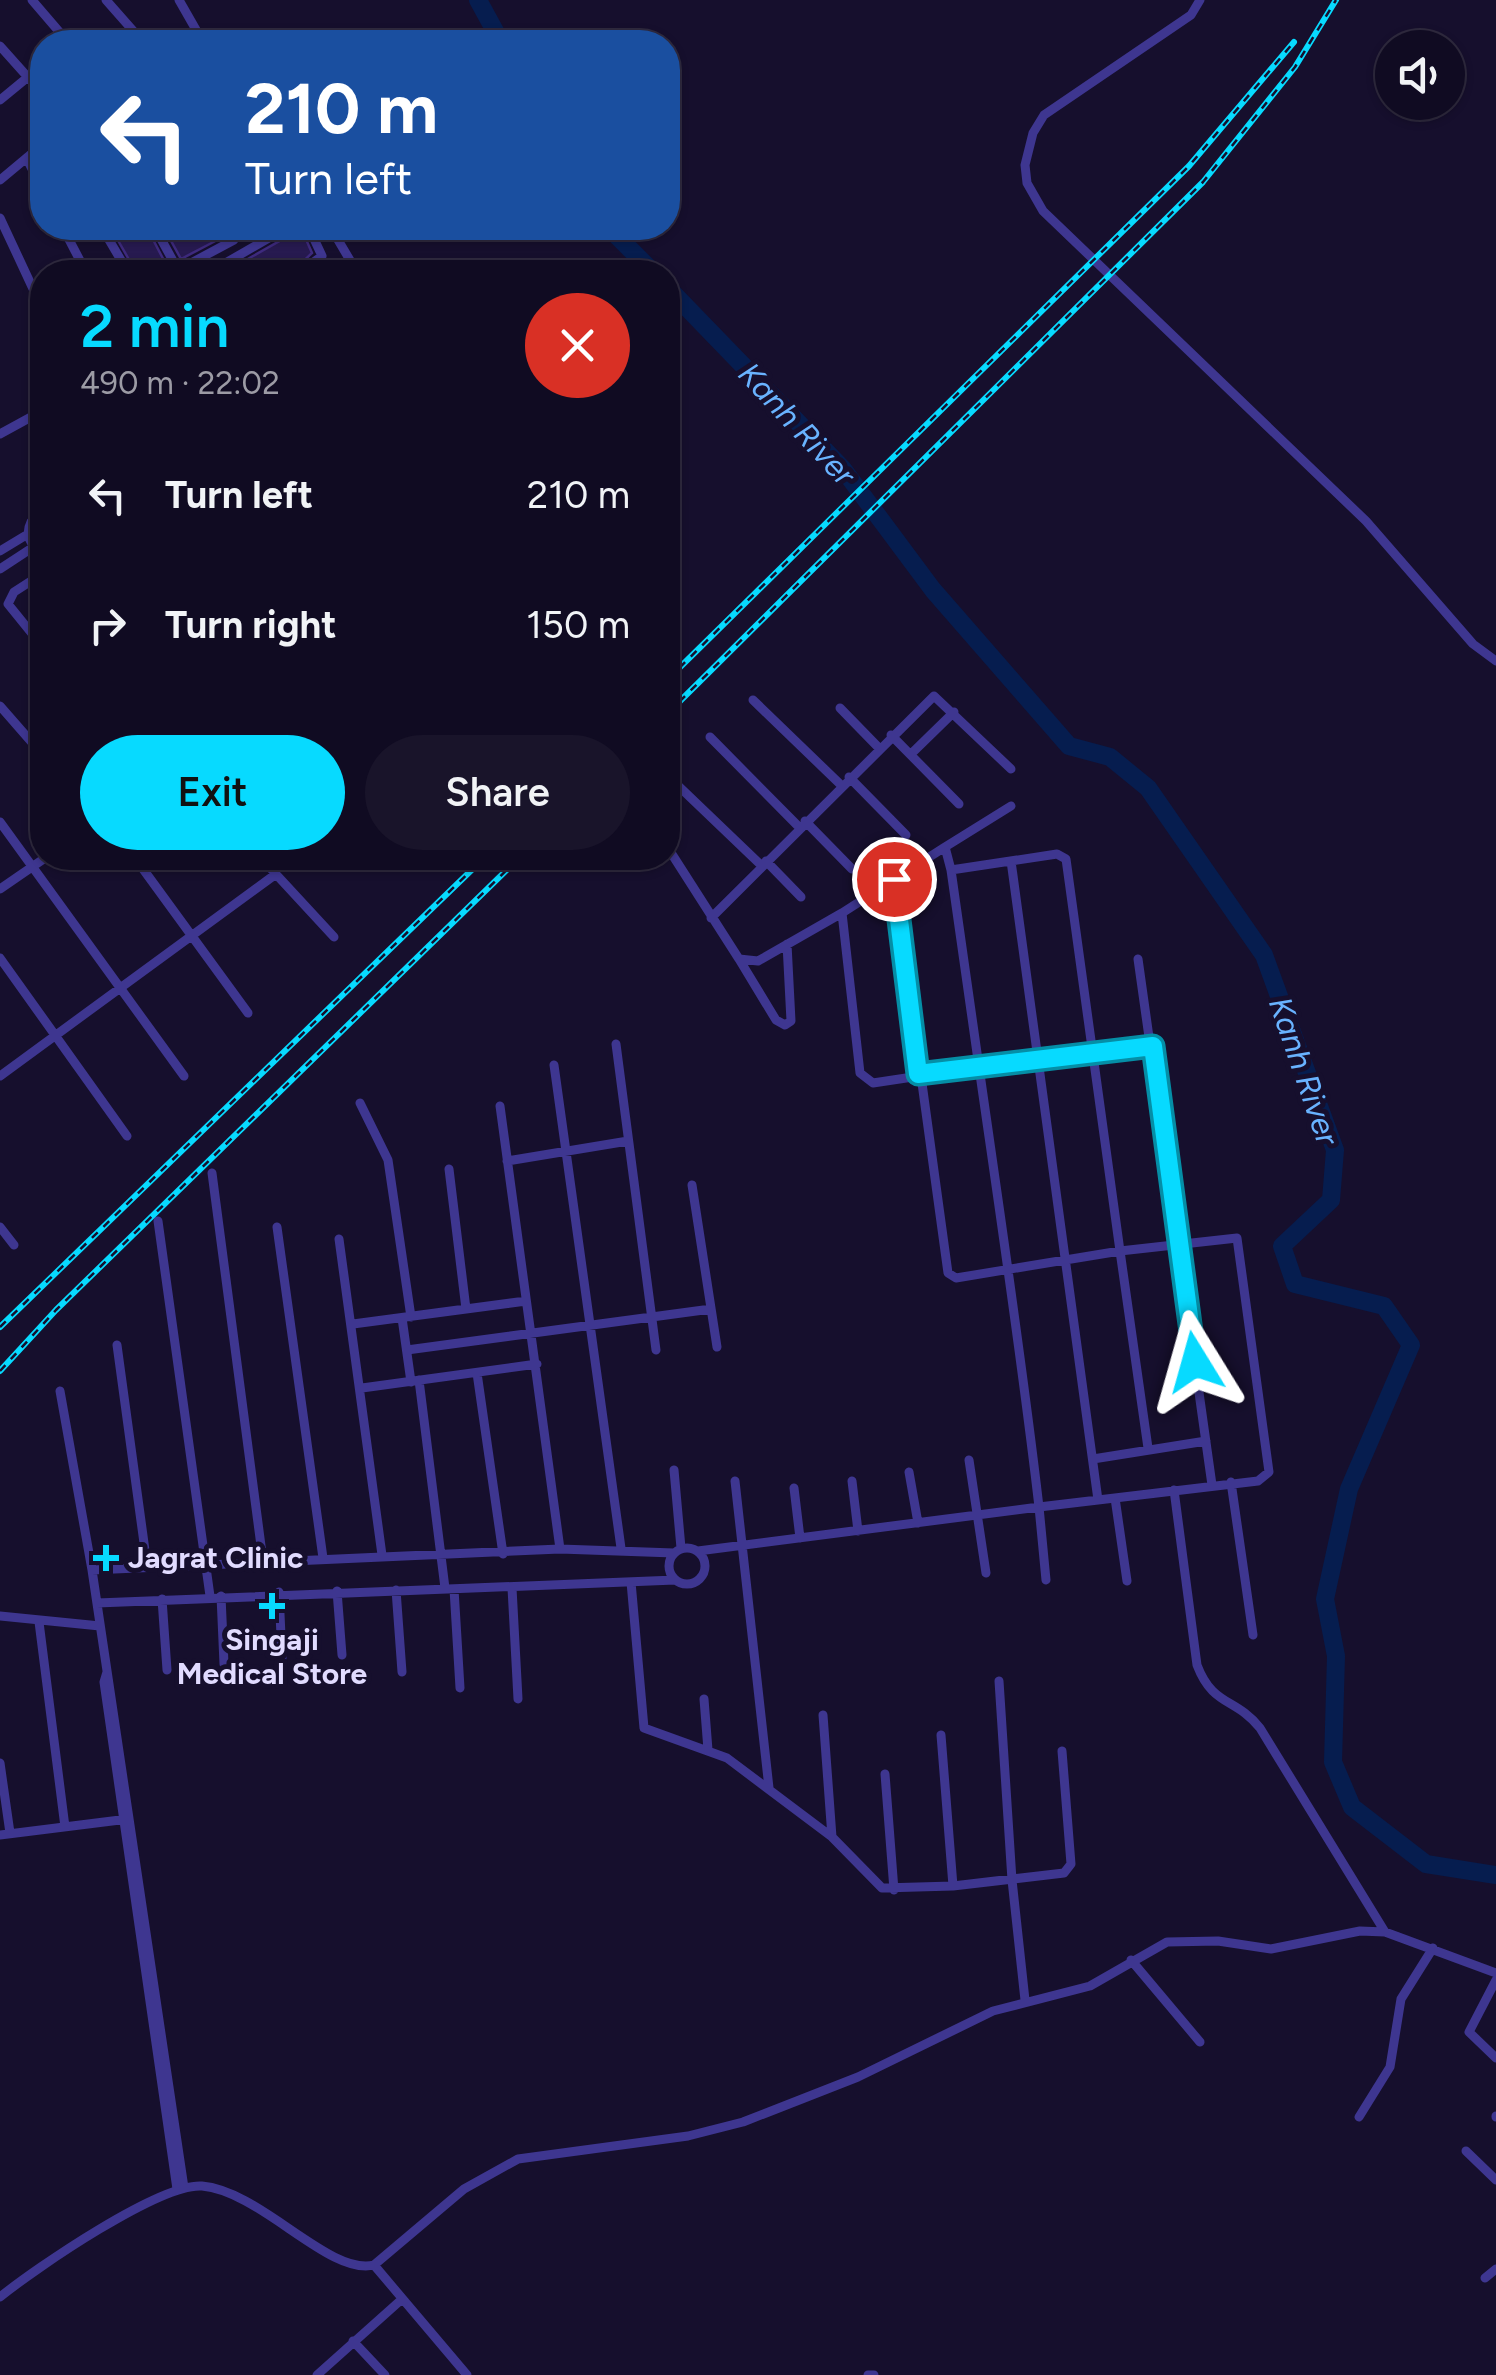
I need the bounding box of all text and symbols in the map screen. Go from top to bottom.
map controls [1375,30,1465,120]
button: sound [1375,30,1465,120]
text: 210 m [245,66,438,151]
icon: left [80,70,210,200]
text: Turn left [245,151,412,205]
text: 2 min [80,290,229,362]
button: close [525,293,630,398]
water label: Kanh River [731,355,864,494]
text: 490 m · 22:02 [80,364,280,402]
icon: left [80,468,135,523]
text: Turn left [165,472,313,518]
text: 210 m [527,472,630,518]
icon: right [80,598,135,653]
text: Turn right [165,602,337,648]
text: 150 m [526,602,630,648]
button: Exit [80,735,345,850]
button: Share [365,735,630,850]
pin [852,837,937,922]
icon: arrive [867,852,922,907]
water label: Kanh River [1261,992,1347,1151]
position arrow [1143,1310,1247,1414]
place label: Jagrat Clinic [128,1539,303,1576]
marker: Jagrat Clinic [93,1545,119,1571]
marker: Singaji Medical Store [261,1595,283,1617]
place label: Singaji Medical Store [177,1621,368,1692]

